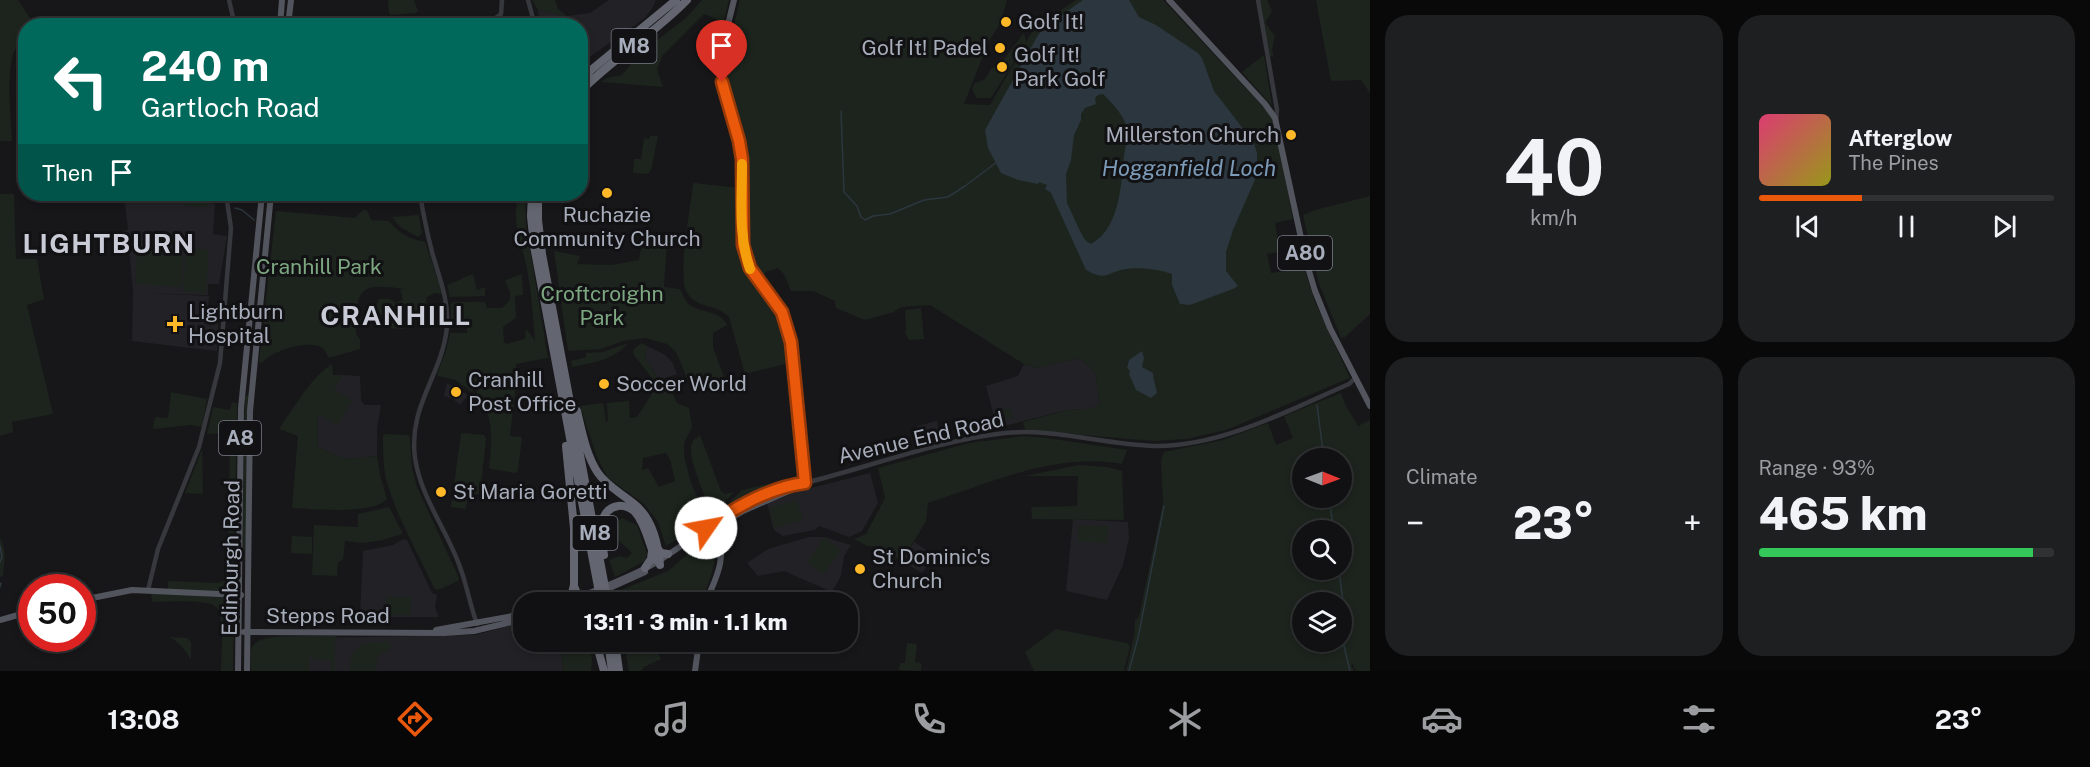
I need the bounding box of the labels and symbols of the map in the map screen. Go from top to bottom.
place label: Golf It! [1018,9,1084,34]
marker: Golf It! [999,15,1013,29]
pin [696,20,747,82]
road number: M8 [612,29,656,63]
place label: Golf It! Padel [861,35,988,60]
marker: Golf It! Padel [993,41,1007,55]
place label: Golf It! Park Golf [1014,42,1105,91]
marker: Golf It! Park Golf [995,60,1009,74]
place label: Millerston Church [1105,122,1279,147]
marker: Millerston Church [1284,128,1298,142]
water label: Hogganfield Loch [1102,155,1276,181]
marker: Ruchazie Community Church [600,186,614,200]
place label: Ruchazie Community Church [513,202,701,251]
district label: LIGHTBURN [22,227,196,259]
road number: A80 [1278,236,1332,270]
park label: Cranhill Park [256,254,382,279]
park label: Croftcroighn Park [540,281,664,330]
place label: Lightburn Hospital [188,299,283,348]
district label: CRANHILL [320,299,472,331]
marker: Lightburn Hospital [166,315,184,333]
place label: Cranhill Post Office [468,367,576,416]
place label: Soccer World [616,371,747,396]
marker: Soccer World [597,377,611,391]
marker: Cranhill Post Office [449,385,463,399]
street label: Avenue End Road [836,406,1006,469]
road number: A8 [219,421,261,455]
north arrow [1292,448,1352,508]
place label: St Maria Goretti [453,479,607,504]
street label: Edinburgh Road [217,480,244,636]
marker: St Maria Goretti [434,485,448,499]
position arrow [674,496,738,560]
road number: M8 [572,516,618,550]
place label: St Dominic's Church [872,544,990,593]
marker: St Dominic's Church [853,562,867,576]
speed limit sign: 50 [18,574,96,652]
street label: Stepps Road [266,603,390,628]

